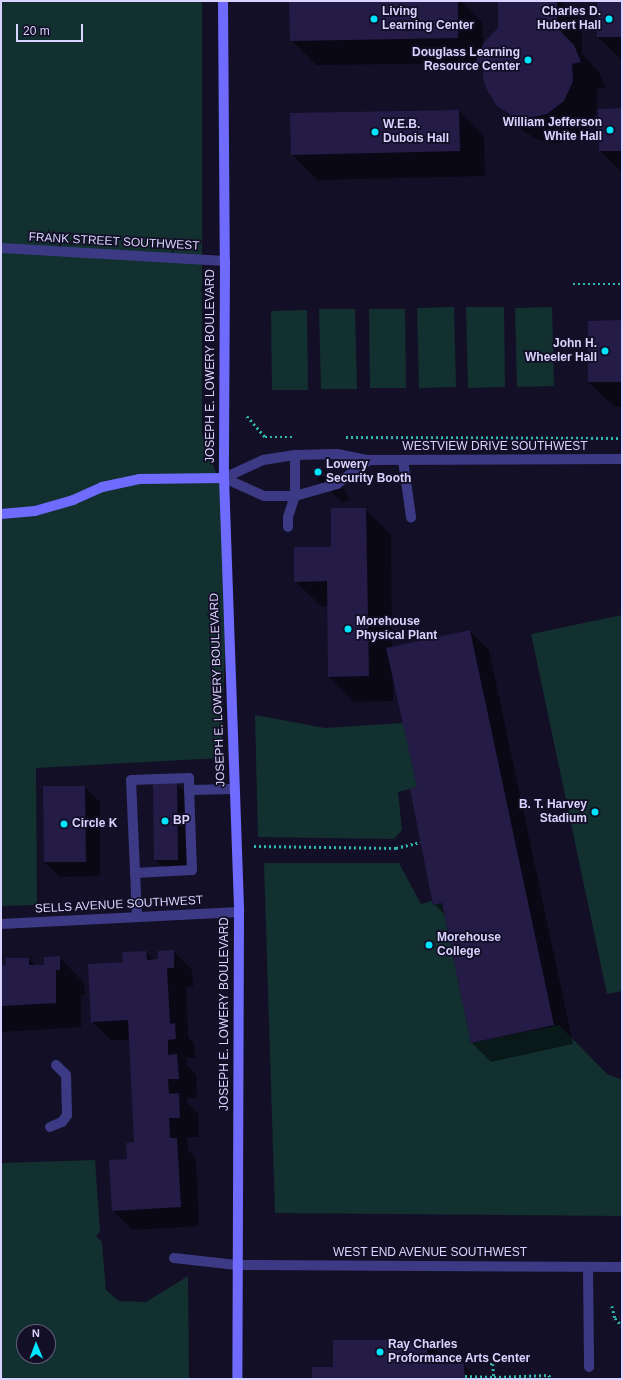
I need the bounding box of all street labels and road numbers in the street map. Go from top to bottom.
street label: FRANK STREET SOUTHWEST [28,230,200,254]
street label: JOSEPH E. LOWERY BOULEVARD [204,269,218,463]
street label: WESTVIEW DRIVE SOUTHWEST [402,440,588,454]
street label: JOSEPH E. LOWERY BOULEVARD [207,593,229,787]
street label: SELLS AVENUE SOUTHWEST [34,893,204,917]
street label: JOSEPH E. LOWERY BOULEVARD [218,917,232,1111]
street label: WEST END AVENUE SOUTHWEST [332,1246,528,1260]

